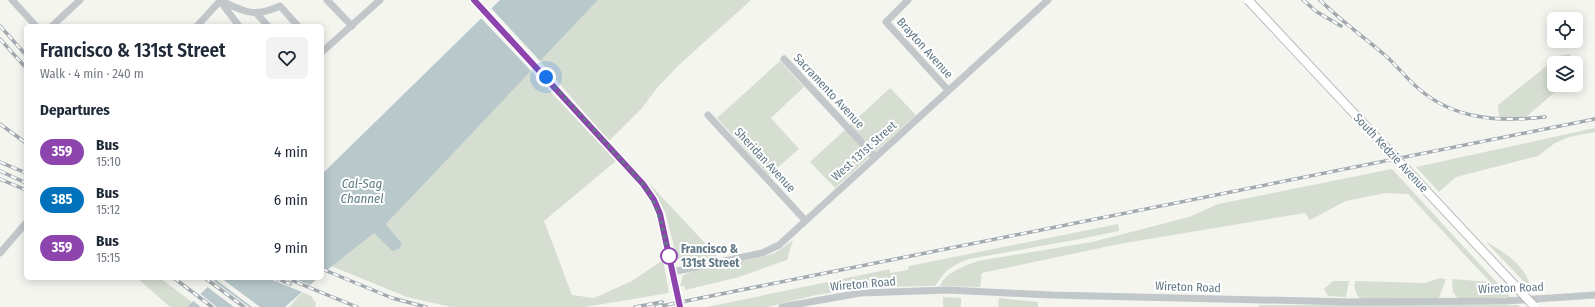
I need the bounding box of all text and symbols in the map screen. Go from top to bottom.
map controls [1547,12,1583,92]
button: locate [1547,12,1583,48]
street label: Brayton Avenue [894,15,956,81]
button: heart [266,37,308,79]
text: Francisco & 131st Street [40,39,226,62]
street label: Sacramento Avenue [791,51,867,131]
button: layers [1547,56,1583,92]
text: Walk · 4 min · 240 m [40,66,144,81]
your location [536,67,556,87]
text: Departures [40,101,110,119]
street label: South Kedzie Avenue [1351,111,1431,195]
street label: West 131st Street [829,118,899,184]
street label: Sheridan Avenue [732,125,798,195]
text: Bus [96,136,119,154]
text: 359 [52,143,72,160]
text: 4 min [274,143,308,161]
text: 15:10 [96,154,121,169]
water label: Cal-Sag Channel [340,176,384,206]
text: Bus [96,184,119,202]
text: 385 [52,191,72,208]
text: 6 min [274,191,308,209]
text: 15:12 [96,202,120,217]
text: Bus [96,232,119,250]
text: 359 [52,239,72,256]
text: 9 min [274,239,308,257]
place label: Francisco & 131st Street [681,242,740,270]
marker: Francisco & 131st Street [660,247,678,265]
text: 15:15 [96,250,120,265]
street label: Wireton Road [830,274,896,294]
street label: Wireton Road [1155,279,1221,295]
street label: Wireton Road [1478,280,1544,296]

